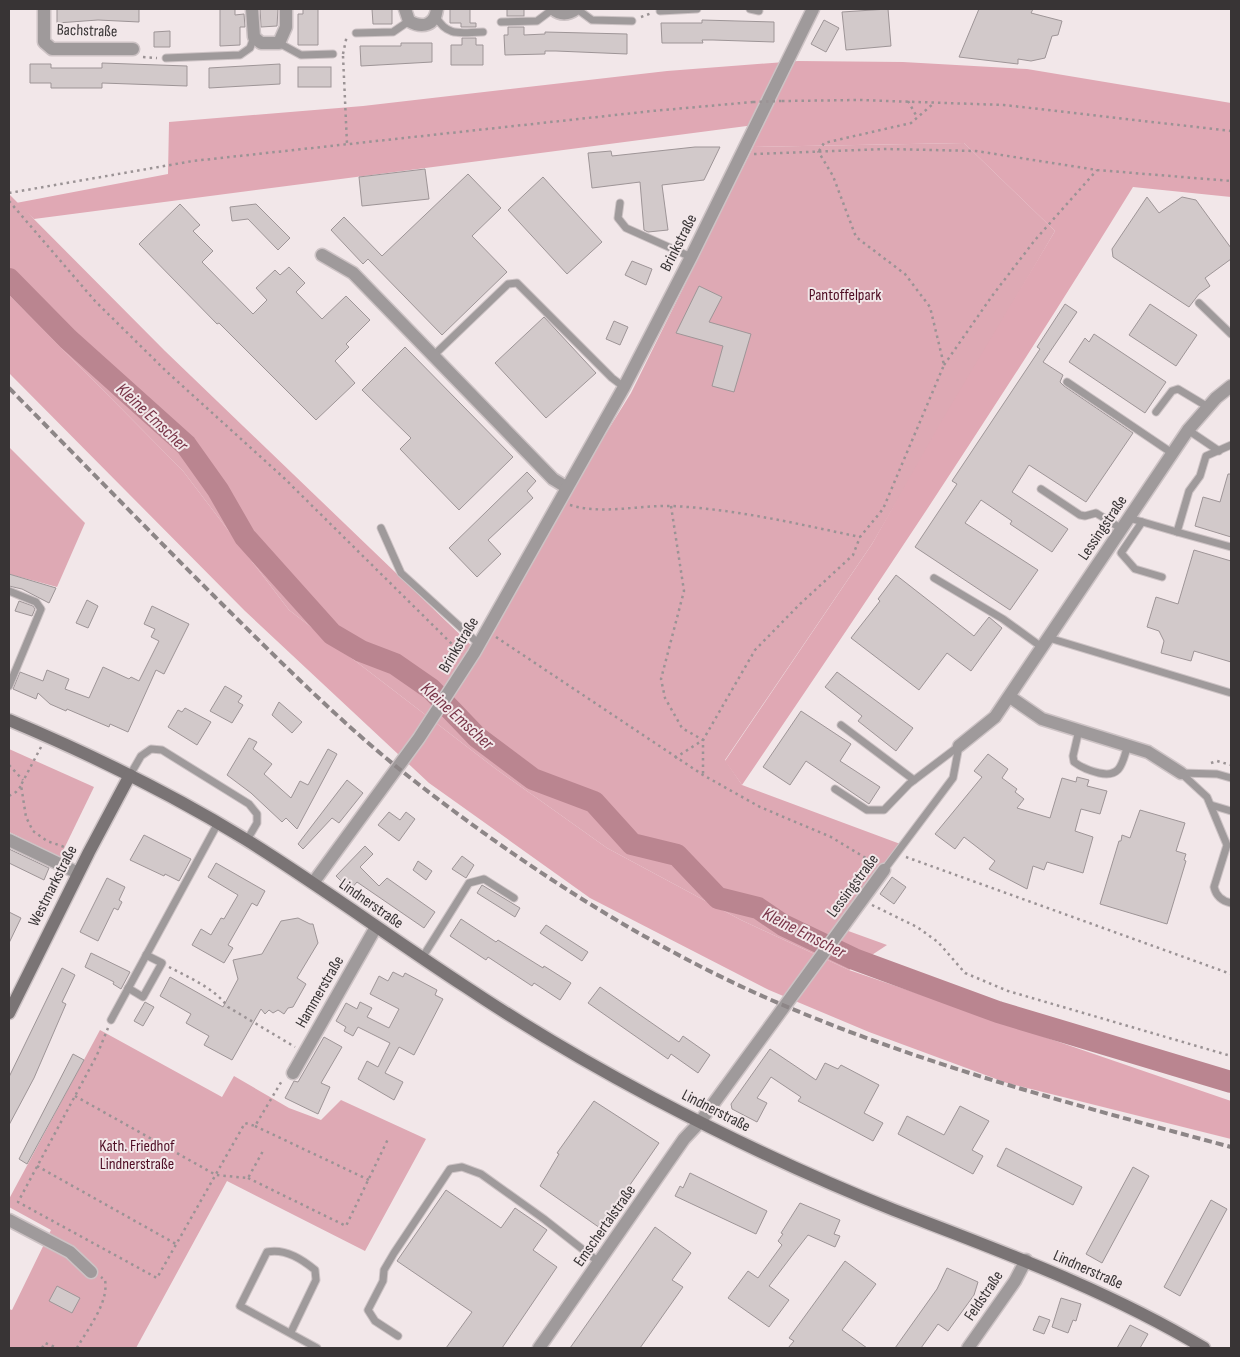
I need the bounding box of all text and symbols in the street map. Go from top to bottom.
street label: Bachstraße [56,20,118,42]
street label: Brinkstraße [657,211,701,275]
park label: Pantoffelpark [809,286,881,305]
water label: Kleine Emscher [112,378,193,456]
street label: Lessingstraße [1074,492,1132,564]
street label: Brinkstraße [435,614,483,676]
water label: Kleine Emscher [416,678,498,755]
street label: Westmarkstraße [24,842,82,930]
street label: Lessingstraße [823,851,883,921]
street label: Lindnerstraße [335,875,407,933]
water label: Kleine Emscher [759,903,850,963]
street label: Hammerstraße [292,953,348,1031]
street label: Lindnerstraße [679,1086,753,1136]
park label: Kath. Friedhof Lindnerstraße [99,1137,175,1174]
street label: Emschertalstraße [570,1182,640,1270]
street label: Lindnerstraße [1050,1246,1126,1294]
street label: Feldstraße [960,1267,1008,1325]

